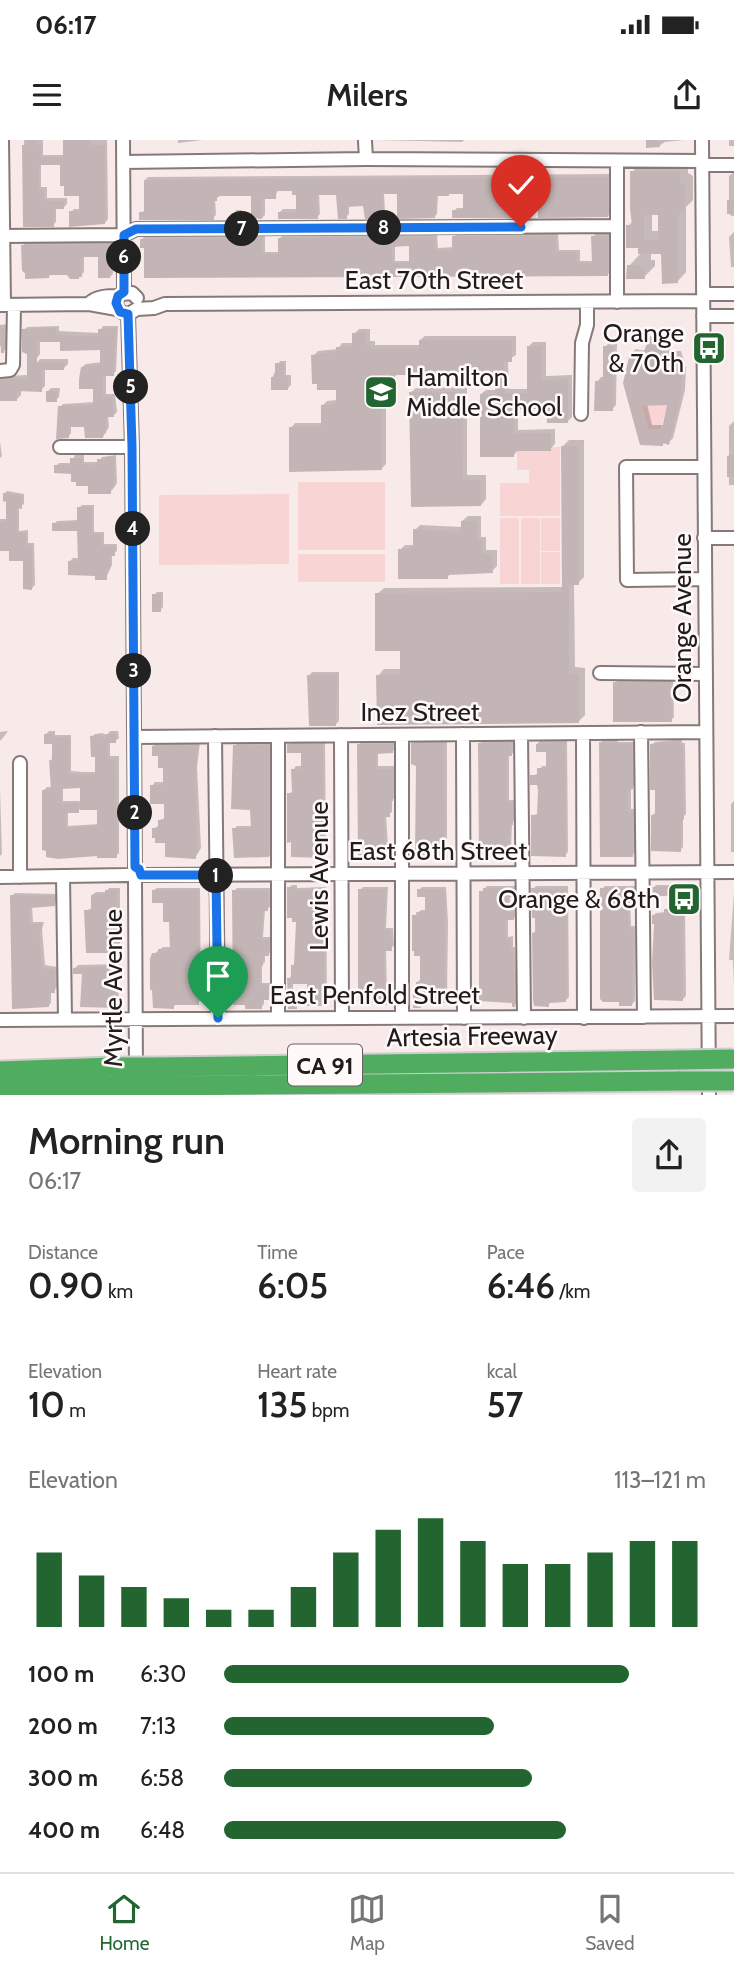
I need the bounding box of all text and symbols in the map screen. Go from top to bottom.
text: 06:17 [35,9,97,41]
text: Milers [326,75,408,114]
icon: menu [28,76,66,114]
icon: share [668,76,706,114]
pin [491,155,551,227]
icon: check [502,166,540,204]
pin: 8 [366,210,402,246]
pin: 7 [224,212,260,246]
text: 8 [378,216,389,239]
text: 7 [237,217,246,240]
pin: 6 [106,240,142,274]
text: 6 [118,245,129,268]
street label: East 70th Street [345,264,524,296]
place label: Orange & 70th [603,317,684,379]
bus stop icon: Orange & 70th [690,329,728,367]
place label: Hamilton Middle School [406,361,562,423]
pin: 5 [114,370,148,404]
school or university icon: Hamilton Middle School [362,373,400,411]
text: 5 [125,375,136,398]
pin: 4 [116,512,150,546]
text: 4 [127,517,138,540]
street label: Orange Avenue [666,533,698,703]
pin: 3 [116,654,152,688]
text: 3 [128,659,139,682]
street label: Inez Street [360,696,480,728]
pin: 2 [118,796,152,830]
text: 2 [129,801,140,824]
street label: Lewis Avenue [303,801,335,951]
street label: East 68th Street [349,835,527,867]
pin: 1 [198,858,234,894]
text: 1 [212,864,219,887]
bus stop icon: Orange & 68th [665,880,703,918]
place label: Orange & 68th [498,883,660,915]
street label: Myrtle Avenue [97,909,129,1067]
pin [188,946,248,1018]
icon: arrive [199,957,237,995]
street label: East Penfold Street [270,979,480,1011]
street label: Artesia Freeway [386,1019,558,1053]
road number: CA 91 [288,1044,362,1085]
text: Morning run [28,1117,225,1164]
button: share [632,1118,706,1192]
text: 06:17 [28,1167,81,1195]
text: Distance [28,1241,98,1264]
text: Time [257,1241,298,1264]
text: Pace [487,1241,525,1264]
text: 0.90 [28,1264,104,1307]
text: 6:05 [257,1264,328,1307]
text: 6:46 [487,1264,555,1307]
text: km [104,1280,133,1303]
text: /km [555,1280,591,1303]
text: Elevation [28,1360,102,1383]
text: Heart rate [257,1360,337,1383]
text: kcal [487,1360,517,1383]
text: 10 [28,1383,65,1426]
text: 135 [257,1383,307,1426]
text: 57 [487,1383,523,1426]
text: m [65,1399,86,1422]
text: bpm [307,1399,350,1422]
text: Elevation [28,1466,118,1494]
text: 113–121 m [614,1466,706,1494]
text: 100 m [28,1660,94,1688]
text: 6:30 [140,1660,186,1688]
text: 200 m [28,1712,98,1740]
text: 7:13 [140,1712,176,1740]
text: 300 m [28,1764,98,1792]
text: 6:58 [140,1764,184,1792]
text: 400 m [28,1816,100,1844]
text: 6:48 [140,1816,185,1844]
tab: Home [99,1890,149,1955]
tab: Map [348,1890,386,1955]
tab: Saved [585,1890,635,1955]

